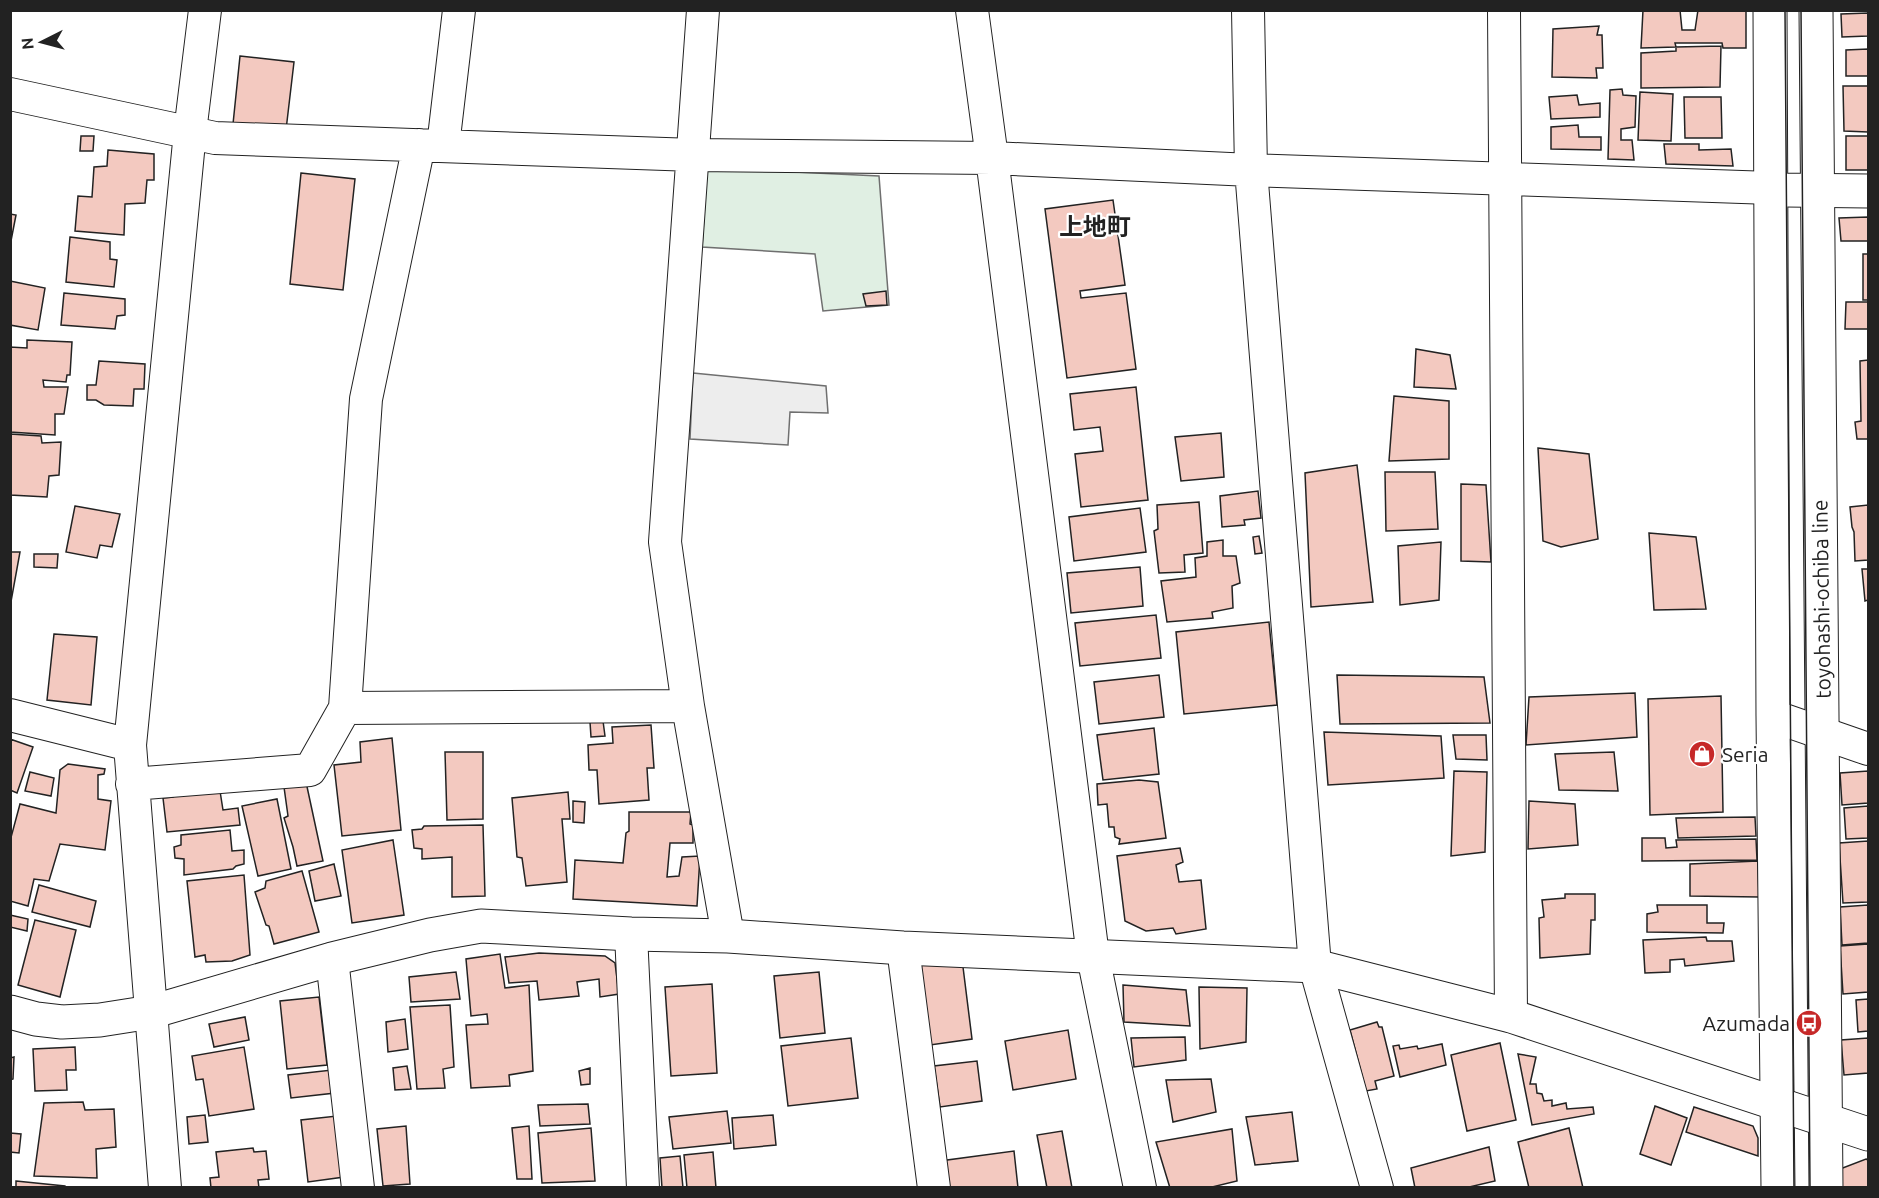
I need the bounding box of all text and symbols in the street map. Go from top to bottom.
north arrow [12,12,72,72]
text: N [18,37,37,50]
district label: 上地町 [1059,213,1131,240]
street label: toyohashi-ochiba line [1807,499,1835,699]
shop icon: Seria [1687,739,1717,769]
place label: Seria [1722,742,1768,766]
bus stop icon: Azumada [1794,1008,1824,1038]
place label: Azumada [1702,1011,1790,1035]

